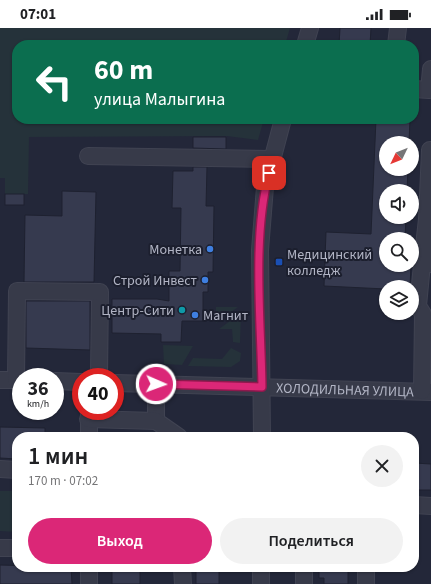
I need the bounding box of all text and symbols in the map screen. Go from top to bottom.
text: 07:01 [20,4,56,25]
text: 60 m [94,50,153,90]
icon: left [28,56,80,108]
text: улица Малыгина [94,87,225,112]
north arrow [379,136,419,176]
map controls [379,136,419,320]
pin [252,156,286,190]
icon: arrive [258,162,280,184]
button: sound [379,184,419,224]
button: search [379,232,419,272]
place label: Монетка [149,240,202,260]
marker: Монетка [205,244,215,254]
place label: Медицинский колледж [287,245,372,281]
marker: Медицинский колледж [274,257,284,267]
place label: Строй Инвест [113,271,198,291]
marker: Строй Инвест [200,275,210,285]
button: layers [379,280,419,320]
place label: Центр-Сити [101,301,174,321]
marker: Центр-Сити [177,305,187,315]
place label: Магнит [203,306,249,326]
marker: Магнит [190,310,200,320]
position arrow [135,363,177,405]
speed limit sign: 40 [72,368,124,420]
text: 36 [27,375,49,403]
street label: ХОЛОДИЛЬНАЯ УЛИЦА [276,379,414,403]
text: km/h [27,397,49,411]
text: 1 мин [28,439,88,474]
button: close [361,445,403,487]
text: 170 m · 07:02 [28,472,98,490]
button: Выход [28,518,212,564]
button: Поделиться [220,518,403,564]

